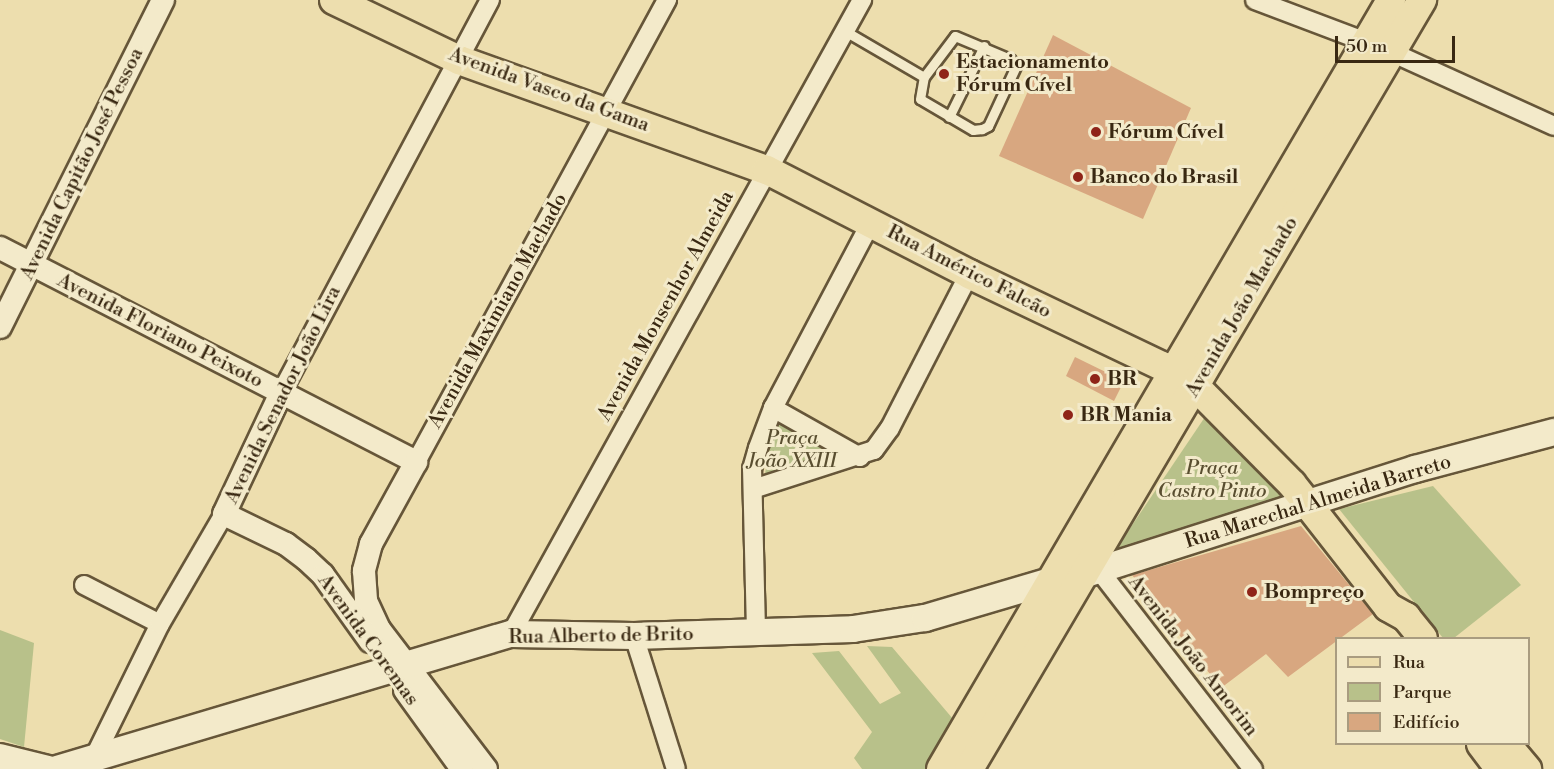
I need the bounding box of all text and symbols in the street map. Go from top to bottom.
scale bar [1338,24,1458,62]
text: 50 m [1346,35,1387,58]
street label: Avenida Vasco da Gama [445,43,653,137]
street label: Avenida Capitão José Pessoa [15,44,149,284]
place label: Estacionamento Fórum Cível [956,51,1109,98]
marker: Estacionamento Fórum Cível [937,67,951,81]
place label: Fórum Cível [1108,120,1224,144]
marker: Fórum Cível [1089,125,1103,139]
place label: Banco do Brasil [1090,165,1238,189]
marker: Banco do Brasil [1071,170,1085,184]
street label: Avenida Monsenhor Almeida [593,187,739,425]
street label: Avenida Maximiano Machado [423,189,573,433]
street label: Avenida João Machado [1181,213,1303,401]
street label: Rua Américo Falcão [883,220,1055,324]
street label: Avenida Floriano Peixoto [53,269,267,393]
street label: Avenida Senador João Lira [220,282,346,508]
place label: BR [1107,367,1137,391]
marker: BR [1088,372,1102,386]
place label: BR Mania [1080,403,1172,427]
marker: BR Mania [1061,408,1075,422]
park label: Praça João XXIII [747,426,837,473]
street label: Rua Marechal Almeida Barreto [1182,450,1454,554]
park label: Praça Castro Pinto [1158,456,1266,503]
street label: Avenida Coremas [312,570,424,710]
street label: Avenida João Amorim [1123,571,1263,741]
place label: Bompreço [1264,580,1364,604]
marker: Bompreço [1245,585,1259,599]
street label: Rua Alberto de Brito [508,622,694,650]
legend [1335,637,1530,745]
text: Rua [1393,651,1425,674]
text: Parque [1393,681,1452,704]
text: Edifício [1393,711,1460,734]

